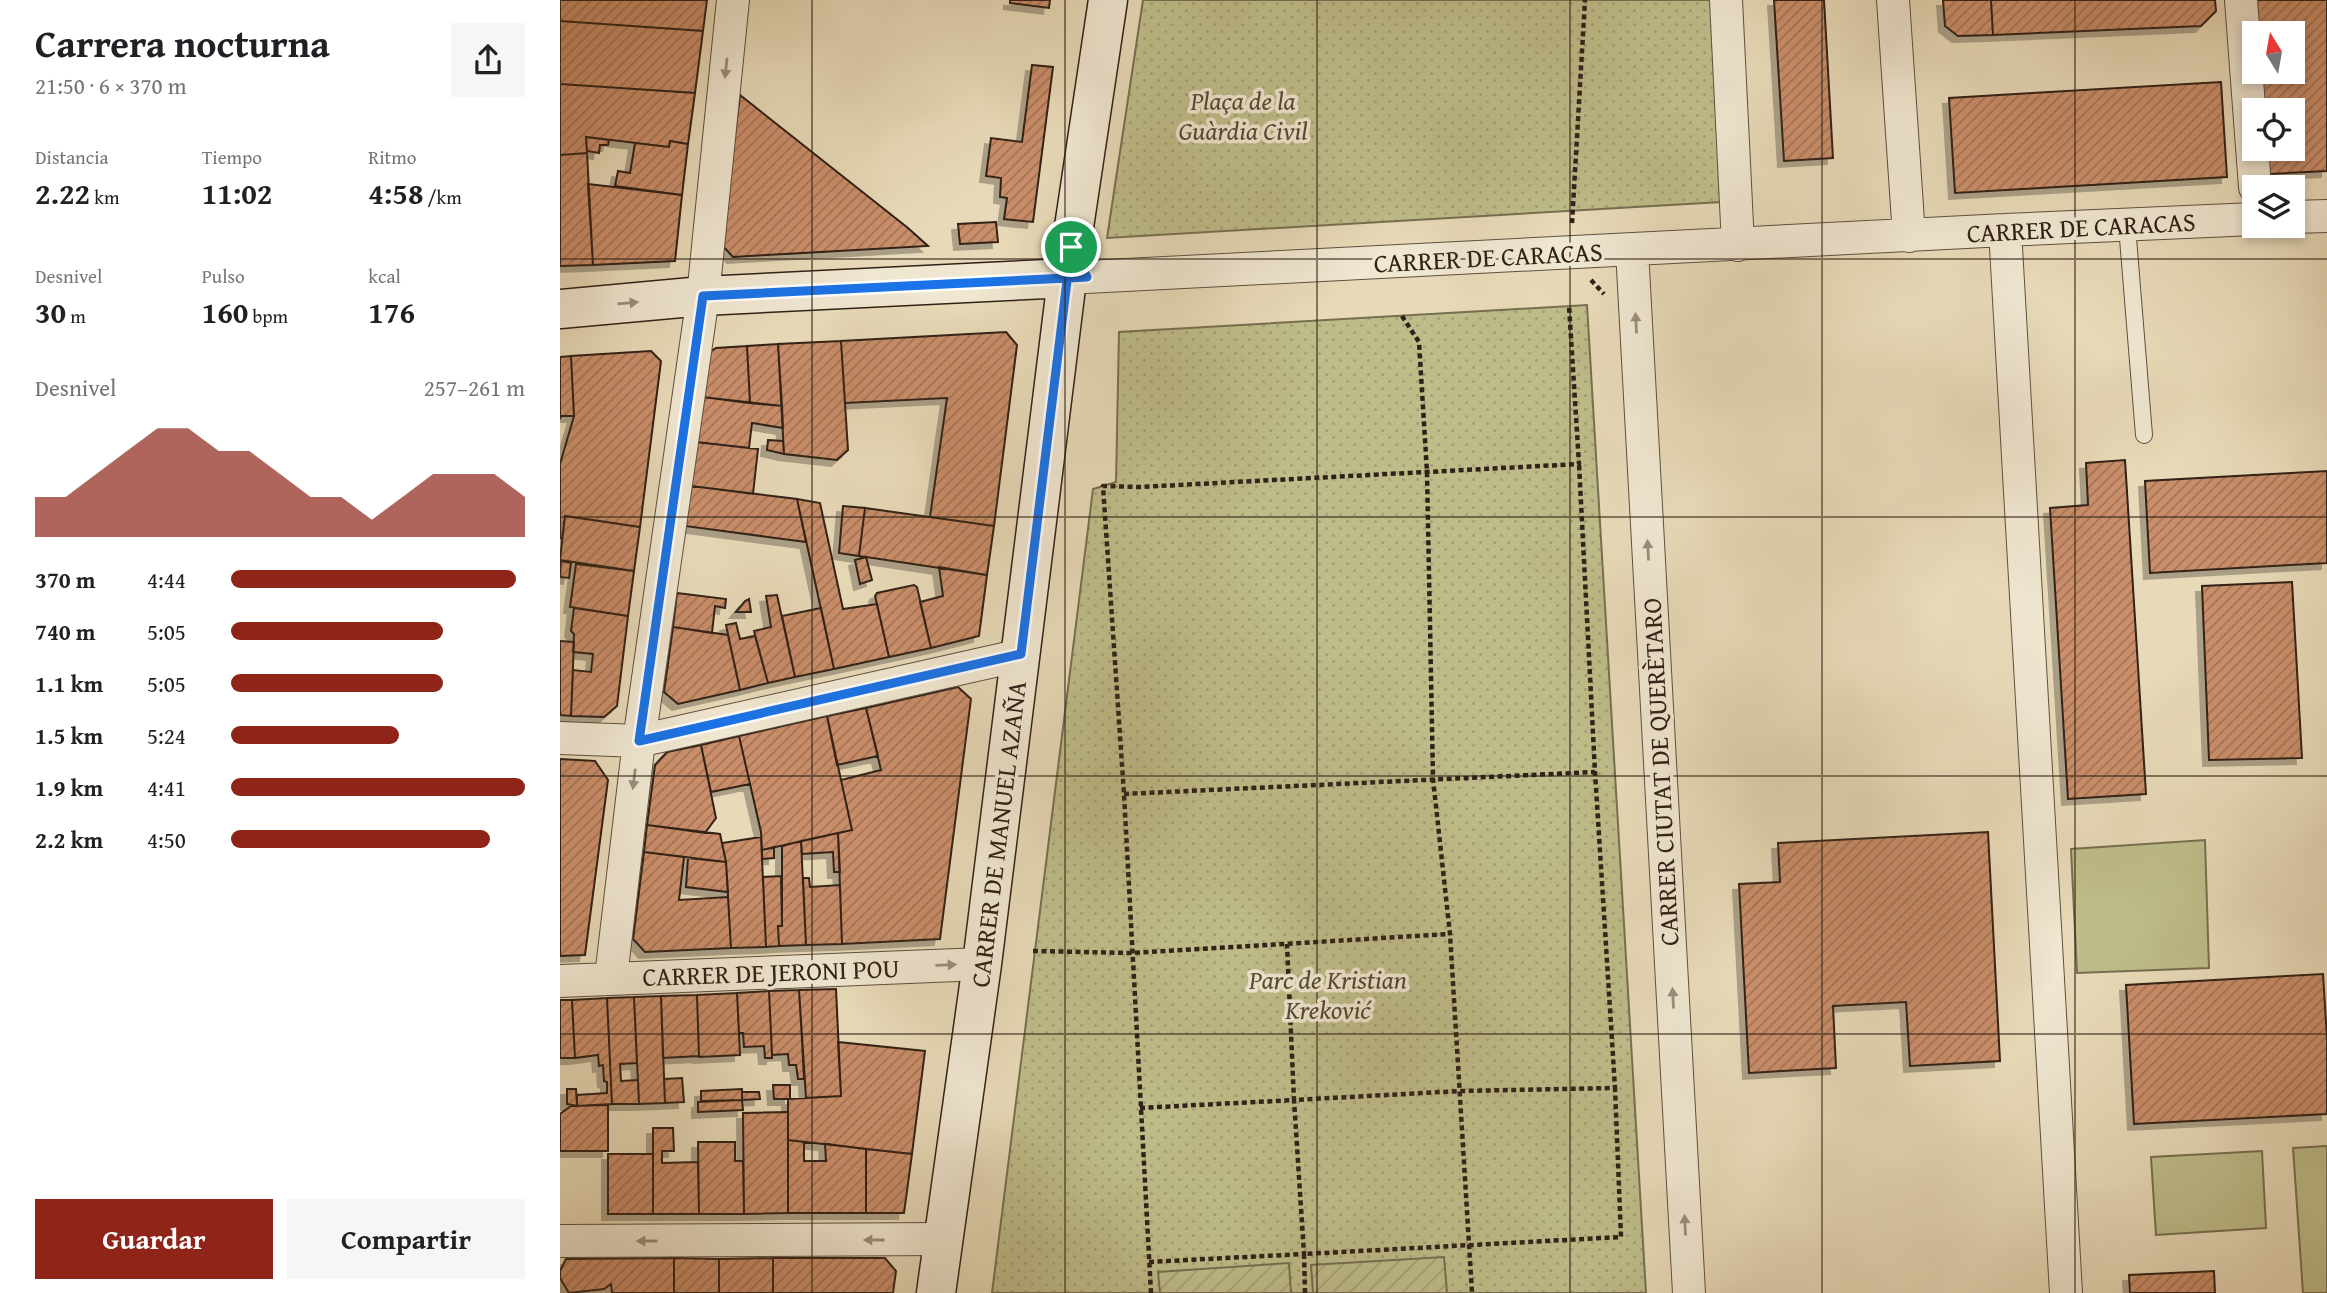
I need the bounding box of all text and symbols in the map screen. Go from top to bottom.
text: Carrera nocturna [35,15,330,71]
north arrow [2242,21,2305,84]
map controls [2242,21,2305,238]
button: share [451,23,525,97]
one-way arrow [720,57,731,79]
text: 21:50 · 6 × 370 m [35,69,187,102]
park label: Plaça de la Guàrdia Civil [1178,81,1308,150]
button: locate [2242,98,2305,161]
text: Distancia [35,143,109,171]
text: Tiempo [202,143,262,171]
text: Ritmo [368,143,417,171]
text: 2.22 [35,171,90,215]
text: 11:02 [202,171,272,215]
text: 4:58 [368,171,423,215]
button: layers [2242,175,2305,238]
text: km [90,183,119,211]
text: /km [423,183,462,211]
street label: CARRER DE CARACAS [1966,202,2196,252]
pin [1041,217,1101,277]
icon: arrive [1052,228,1090,266]
street label: CARRER DE CARACAS [1373,232,1603,282]
text: Desnivel [35,262,102,290]
text: Pulso [202,262,245,290]
text: kcal [368,262,401,290]
text: 30 [35,290,66,334]
text: 160 [202,290,248,334]
text: 176 [368,290,415,334]
one-way arrow [617,297,639,308]
text: m [66,302,86,330]
text: bpm [248,302,288,330]
one-way arrow [1630,312,1641,334]
text: Desnivel [35,371,116,404]
text: 257–261 m [424,371,525,404]
one-way arrow [1643,539,1654,561]
text: 370 m [35,563,96,596]
text: 4:44 [147,563,186,596]
street label: CARRER CIUTAT DE QUERÈTARO [1631,597,1689,947]
text: 740 m [35,615,96,648]
text: 5:05 [147,615,186,648]
text: 1.1 km [35,667,103,700]
text: 5:05 [147,667,186,700]
street label: CARRER DE MANUEL AZAÑA [960,678,1036,989]
text: 1.5 km [35,719,103,752]
text: 5:24 [147,719,186,752]
one-way arrow [629,769,640,791]
text: 1.9 km [35,771,103,804]
text: 4:41 [147,771,186,804]
text: 2.2 km [35,823,103,856]
text: 4:50 [147,823,186,856]
street label: CARRER DE JERONI POU [642,948,900,996]
one-way arrow [936,960,958,971]
park label: Parc de Kristian Kreković [1248,960,1407,1029]
one-way arrow [1667,986,1678,1008]
button: Guardar [35,1199,273,1279]
button: Compartir [287,1199,525,1279]
one-way arrow [1679,1214,1690,1236]
one-way arrow [863,1234,885,1246]
one-way arrow [636,1235,658,1247]

